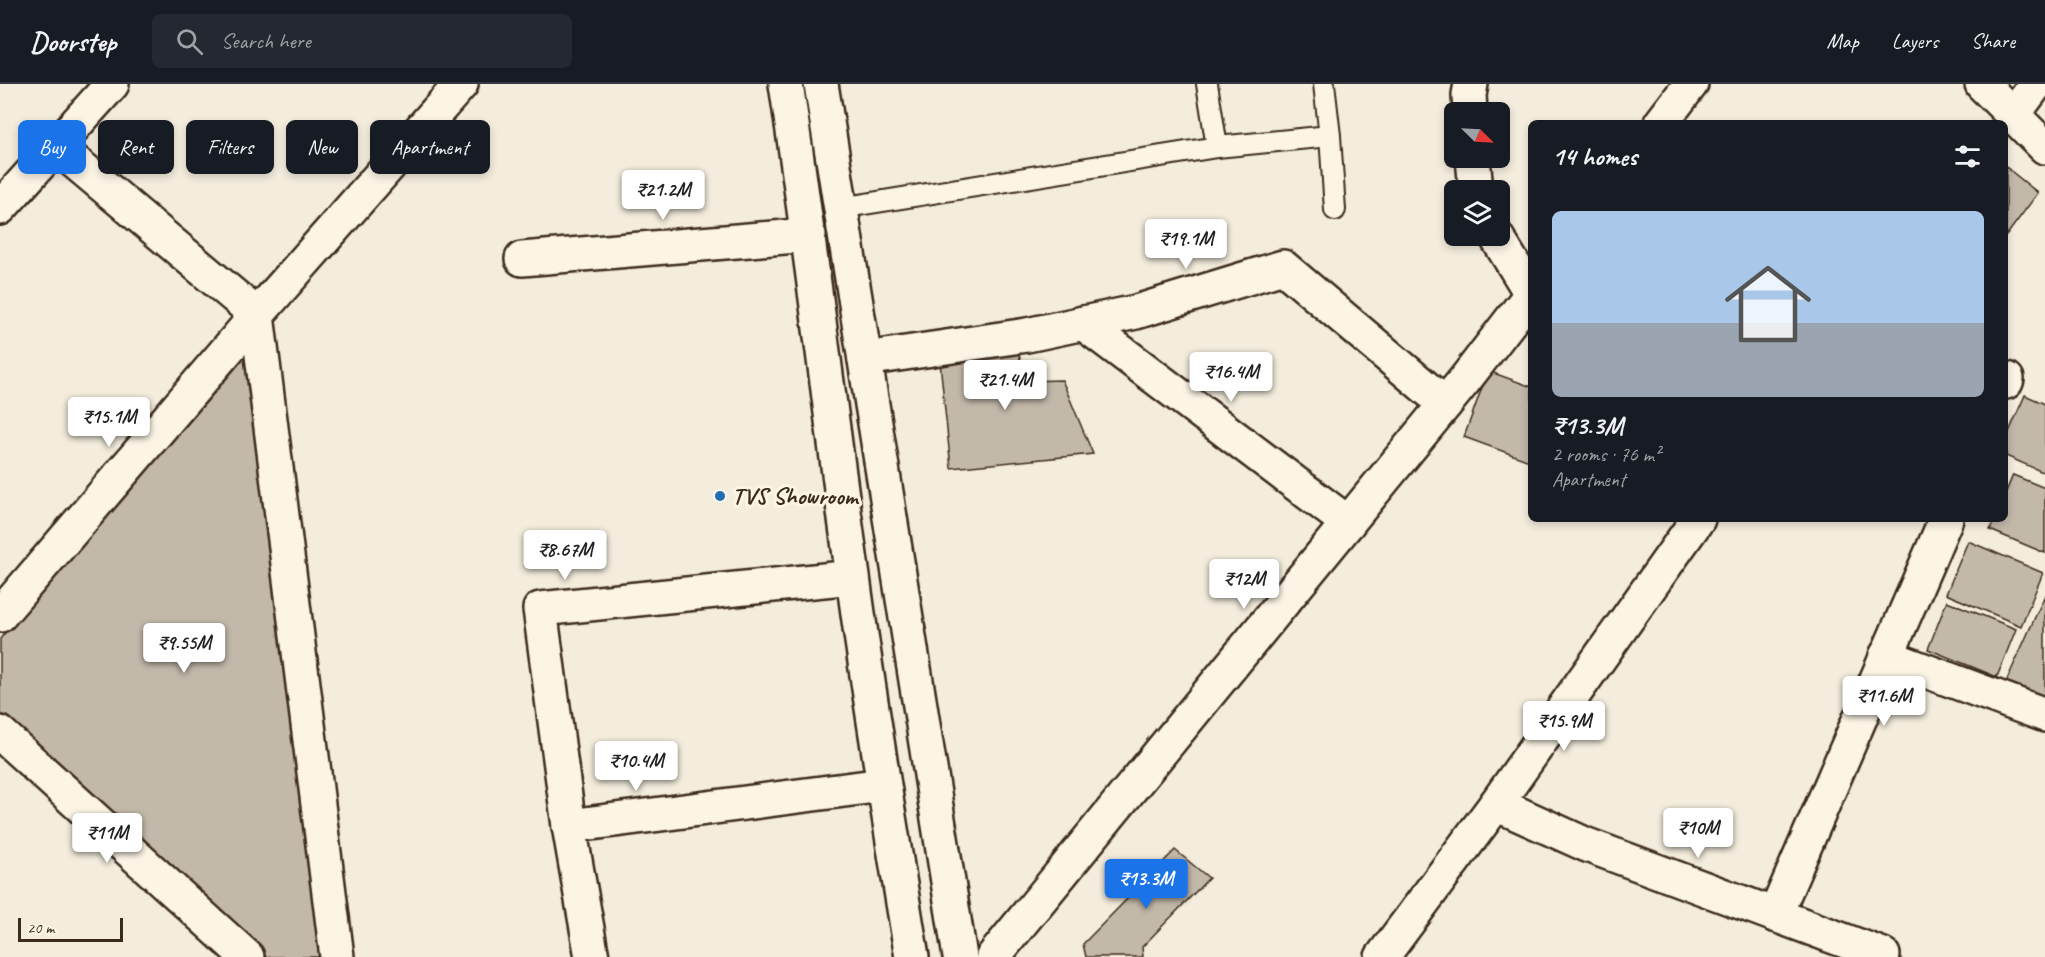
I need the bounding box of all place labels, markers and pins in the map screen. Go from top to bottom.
pin: ₹21.2M [614,170,712,221]
pin: ₹19.1M [1137,219,1235,270]
pin: ₹16.4M [1182,352,1280,403]
pin: ₹21.4M [956,360,1054,411]
pin: ₹15.1M [60,397,158,448]
place label: TVS Showroom [732,481,860,511]
marker: TVS Showroom [713,489,727,503]
pin: ₹8.67M [516,530,614,581]
pin: ₹12M [1208,559,1280,610]
pin: ₹9.55M [135,623,233,674]
pin: ₹11.6M [1835,676,1933,727]
pin: ₹15.9M [1515,701,1613,752]
pin: ₹10.4M [587,741,685,792]
pin: ₹10M [1662,808,1734,859]
pin: ₹11M [71,813,143,864]
pin: ₹13.3M [1097,859,1195,910]

